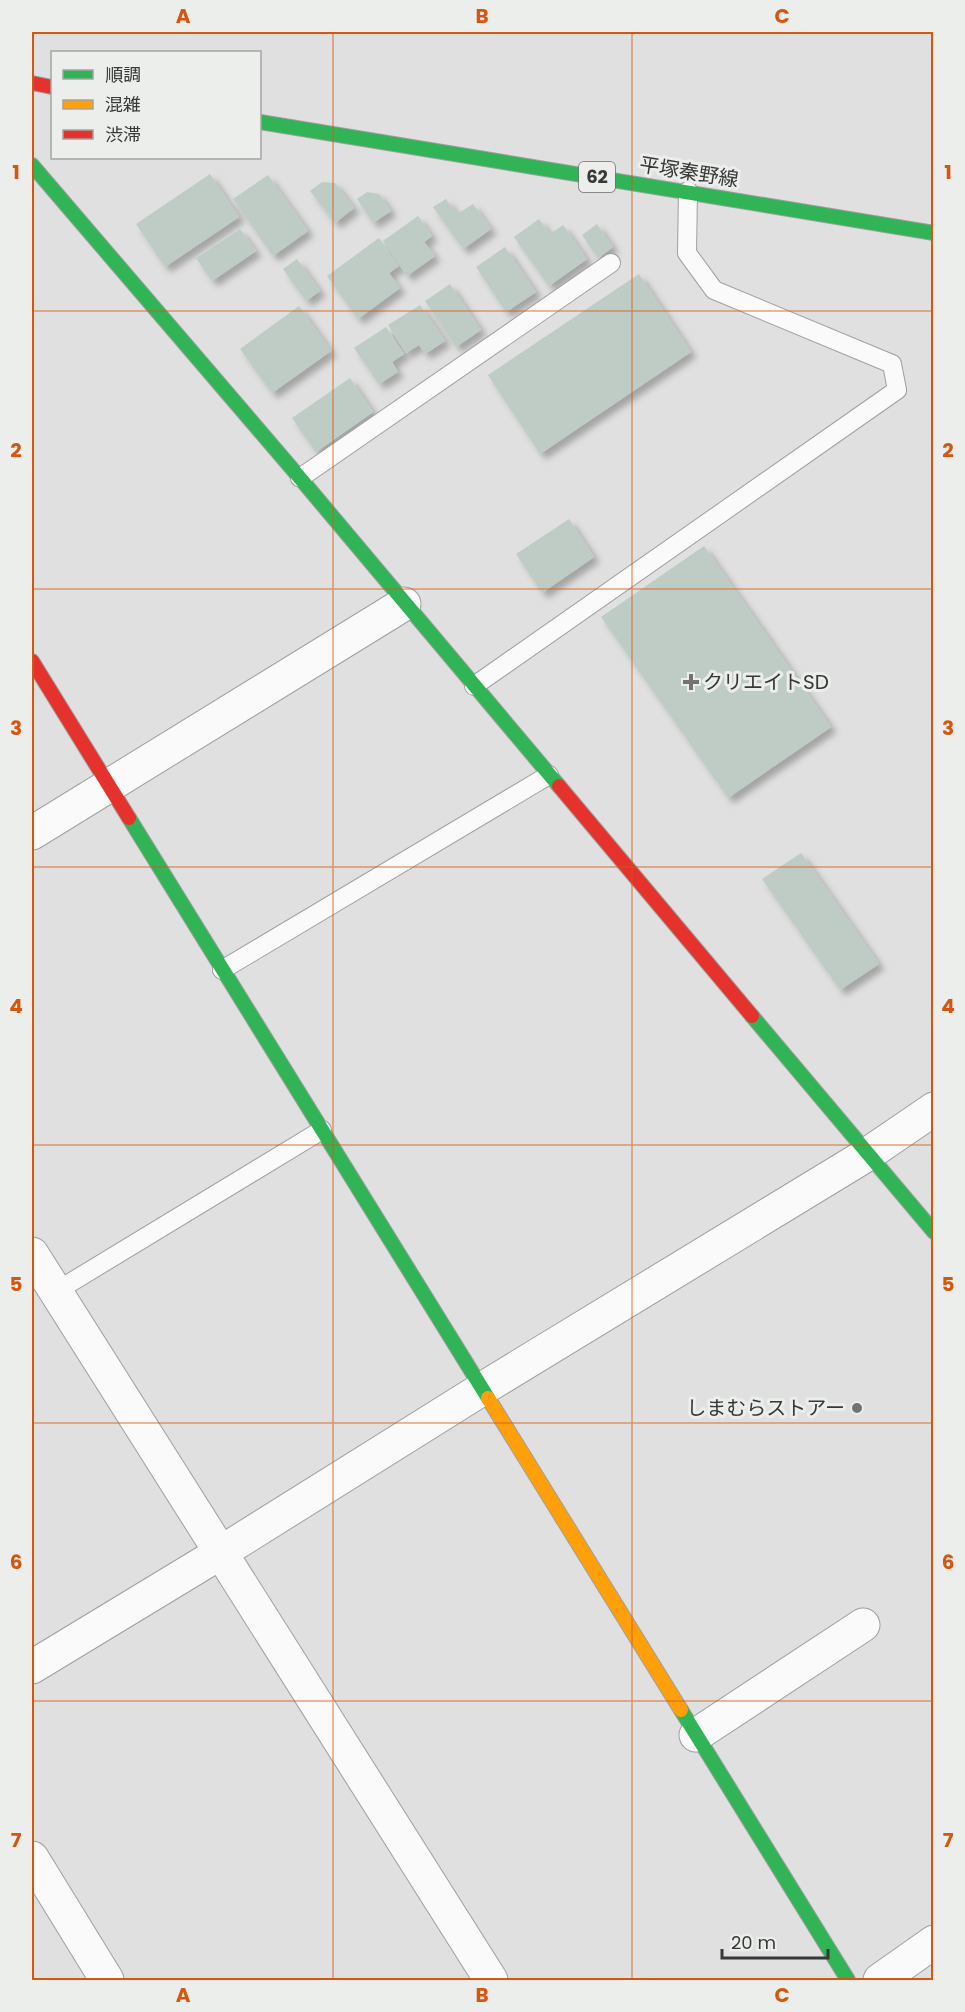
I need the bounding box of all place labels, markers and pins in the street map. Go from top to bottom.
place label: クリエイトSD [703,668,829,696]
marker: クリエイトSD [684,675,698,689]
place label: しまむらストアー [686,1394,845,1422]
marker: しまむらストアー [850,1401,864,1415]

